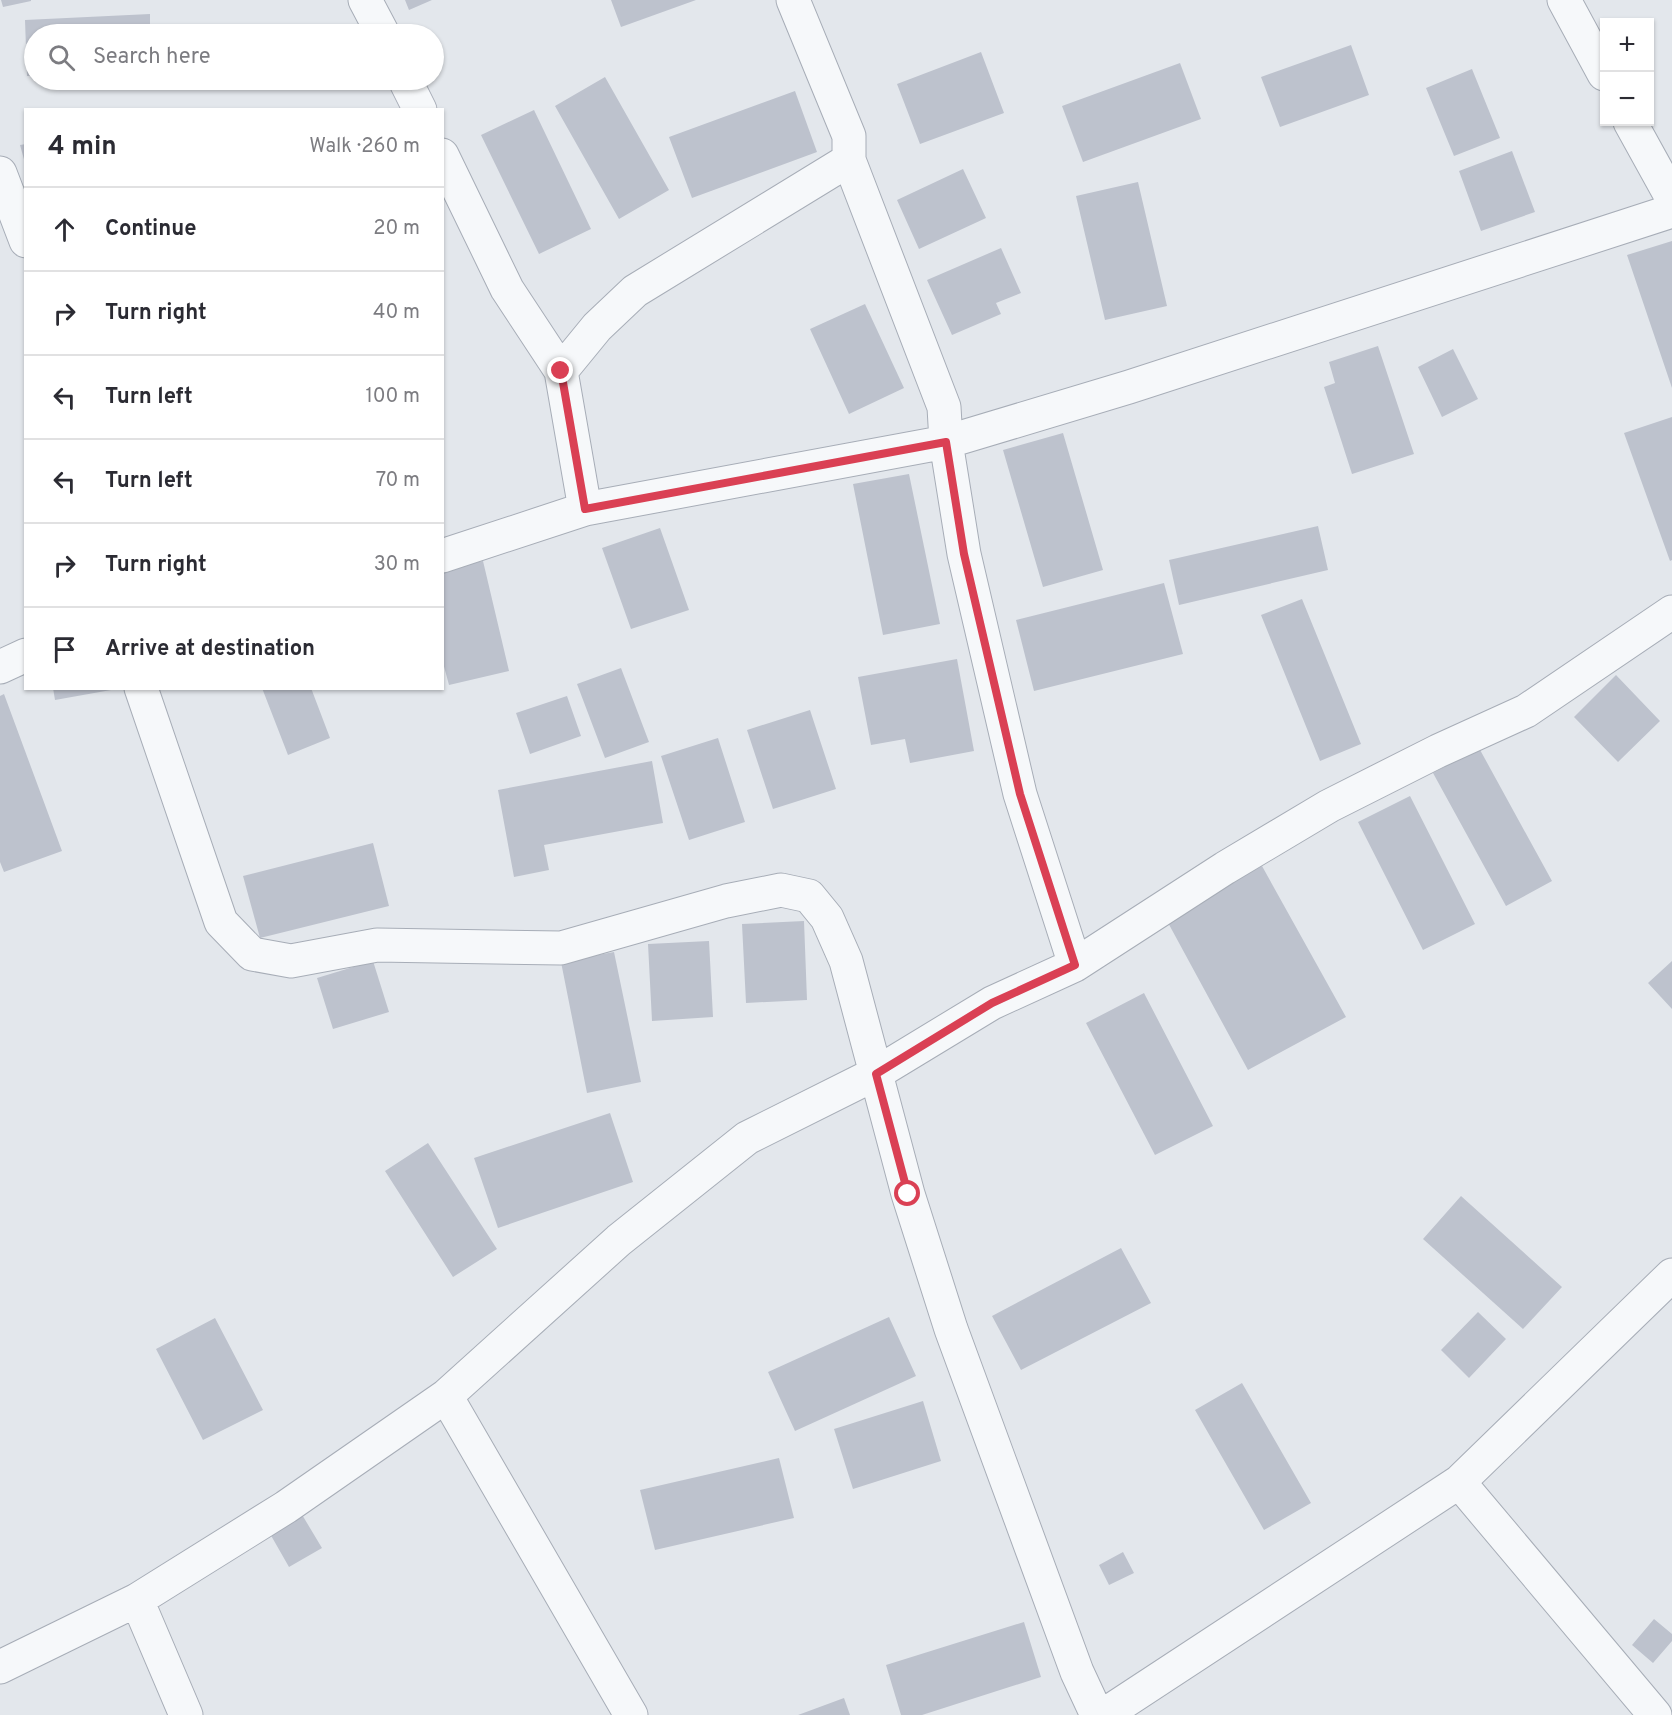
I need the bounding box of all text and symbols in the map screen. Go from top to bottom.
map controls [1600,18,1654,126]
button: + [1600,18,1654,72]
search box [24,24,444,90]
icon: search [45,41,78,74]
text: Search here [93,44,211,71]
button: − [1600,72,1654,126]
text: 4 min [48,131,117,164]
text: Walk · 260 m [309,134,420,160]
icon: ahead [48,213,81,246]
text: Continue [105,216,196,243]
text: 20 m [373,216,420,242]
icon: right [48,297,81,330]
text: Turn right [105,300,207,327]
text: 40 m [373,300,420,326]
route end [547,357,573,383]
icon: left [48,381,81,414]
text: Turn left [105,384,193,411]
text: 100 m [365,384,420,410]
icon: left [48,465,81,498]
text: Turn left [105,468,193,495]
text: 70 m [376,468,420,494]
icon: right [48,549,81,582]
text: Turn right [105,552,207,579]
text: 30 m [374,552,420,578]
icon: arrive [48,633,81,666]
text: Arrive at destination [105,636,315,663]
route start [894,1180,920,1206]

